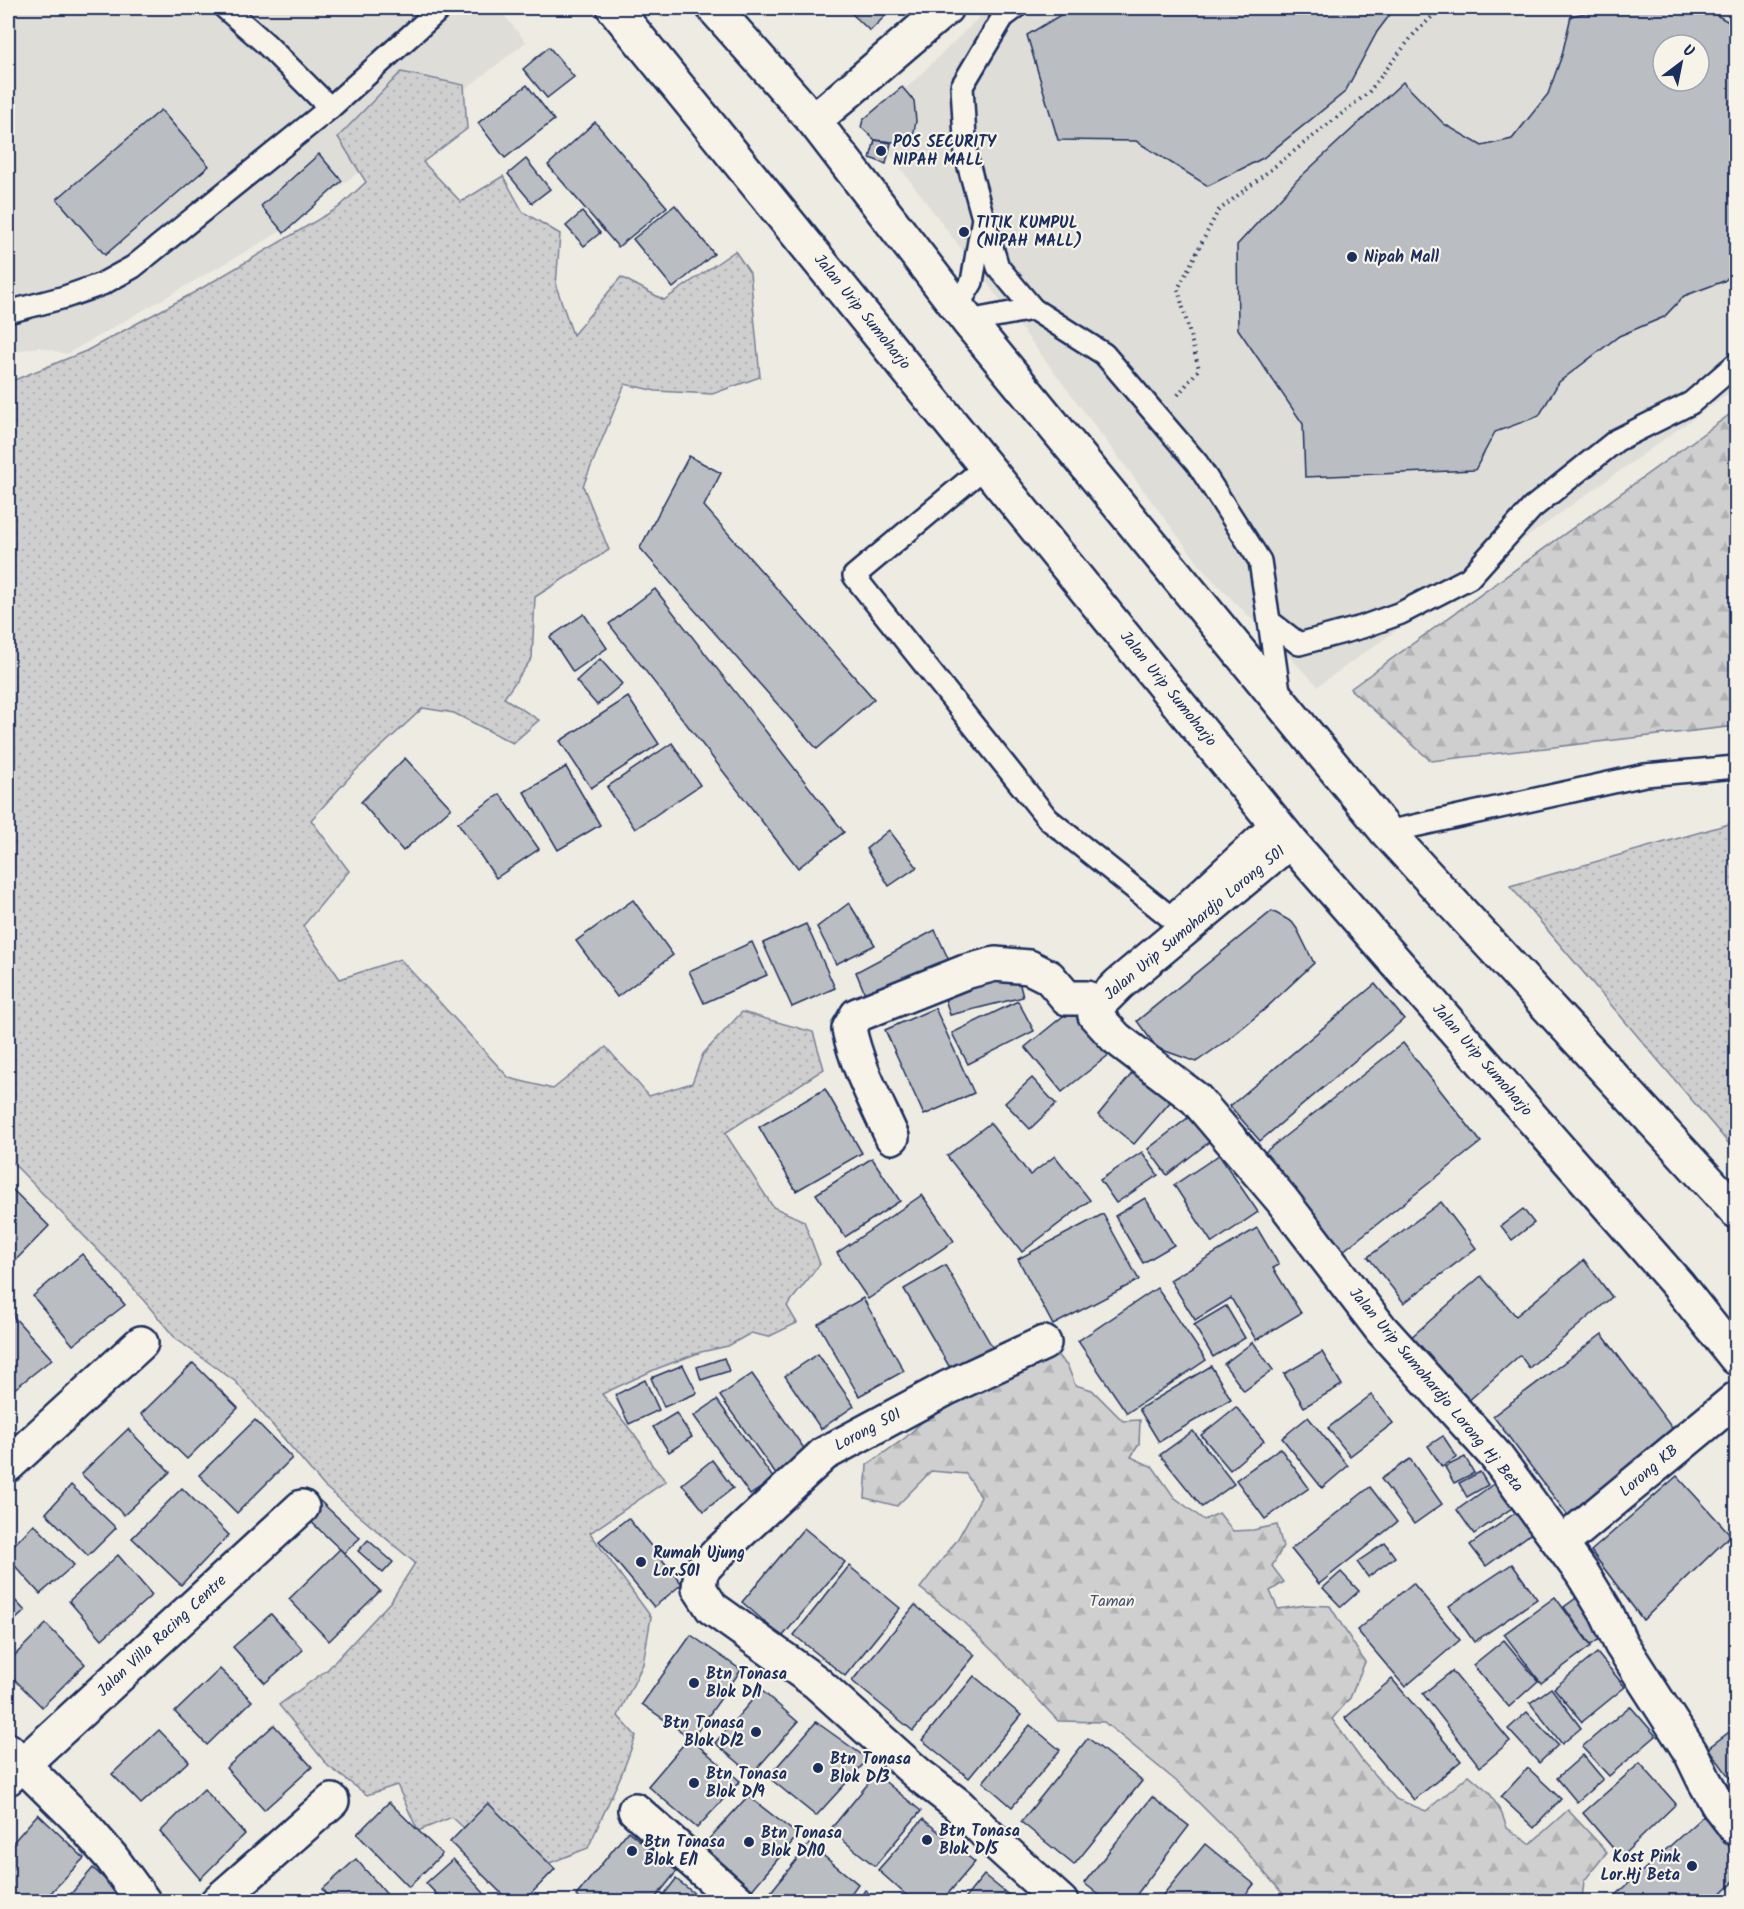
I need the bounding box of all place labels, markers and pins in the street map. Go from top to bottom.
place label: POS SECURITY NIPAH MALL [893,130,997,173]
marker: POS SECURITY NIPAH MALL [874,144,888,158]
place label: TITIK KUMPUL (NIPAH MALL) [976,211,1082,254]
marker: TITIK KUMPUL (NIPAH MALL) [957,225,971,239]
place label: Nipah Mall [1364,245,1440,270]
marker: Nipah Mall [1345,250,1359,264]
place label: Rumah Ujung Lor.501 [653,1541,745,1584]
marker: Rumah Ujung Lor.501 [634,1555,648,1569]
place label: Btn Tonasa Blok D/1 [706,1662,787,1705]
marker: Btn Tonasa Blok D/1 [687,1676,701,1690]
place label: Btn Tonasa Blok D/2 [663,1711,744,1754]
marker: Btn Tonasa Blok D/2 [749,1725,763,1739]
place label: Btn Tonasa Blok D/3 [830,1747,911,1790]
marker: Btn Tonasa Blok D/3 [811,1761,825,1775]
place label: Btn Tonasa Blok D/9 [706,1762,787,1805]
marker: Btn Tonasa Blok D/9 [687,1776,701,1790]
place label: Btn Tonasa Blok D/5 [939,1819,1020,1862]
place label: Btn Tonasa Blok D/10 [761,1821,842,1864]
place label: Btn Tonasa Blok E/1 [644,1830,725,1873]
marker: Btn Tonasa Blok D/5 [920,1833,934,1847]
marker: Btn Tonasa Blok D/10 [742,1835,756,1849]
marker: Btn Tonasa Blok E/1 [625,1844,639,1858]
place label: Kost Pink Lor.Hj Beta [1600,1845,1681,1888]
marker: Kost Pink Lor.Hj Beta [1685,1859,1699,1873]

